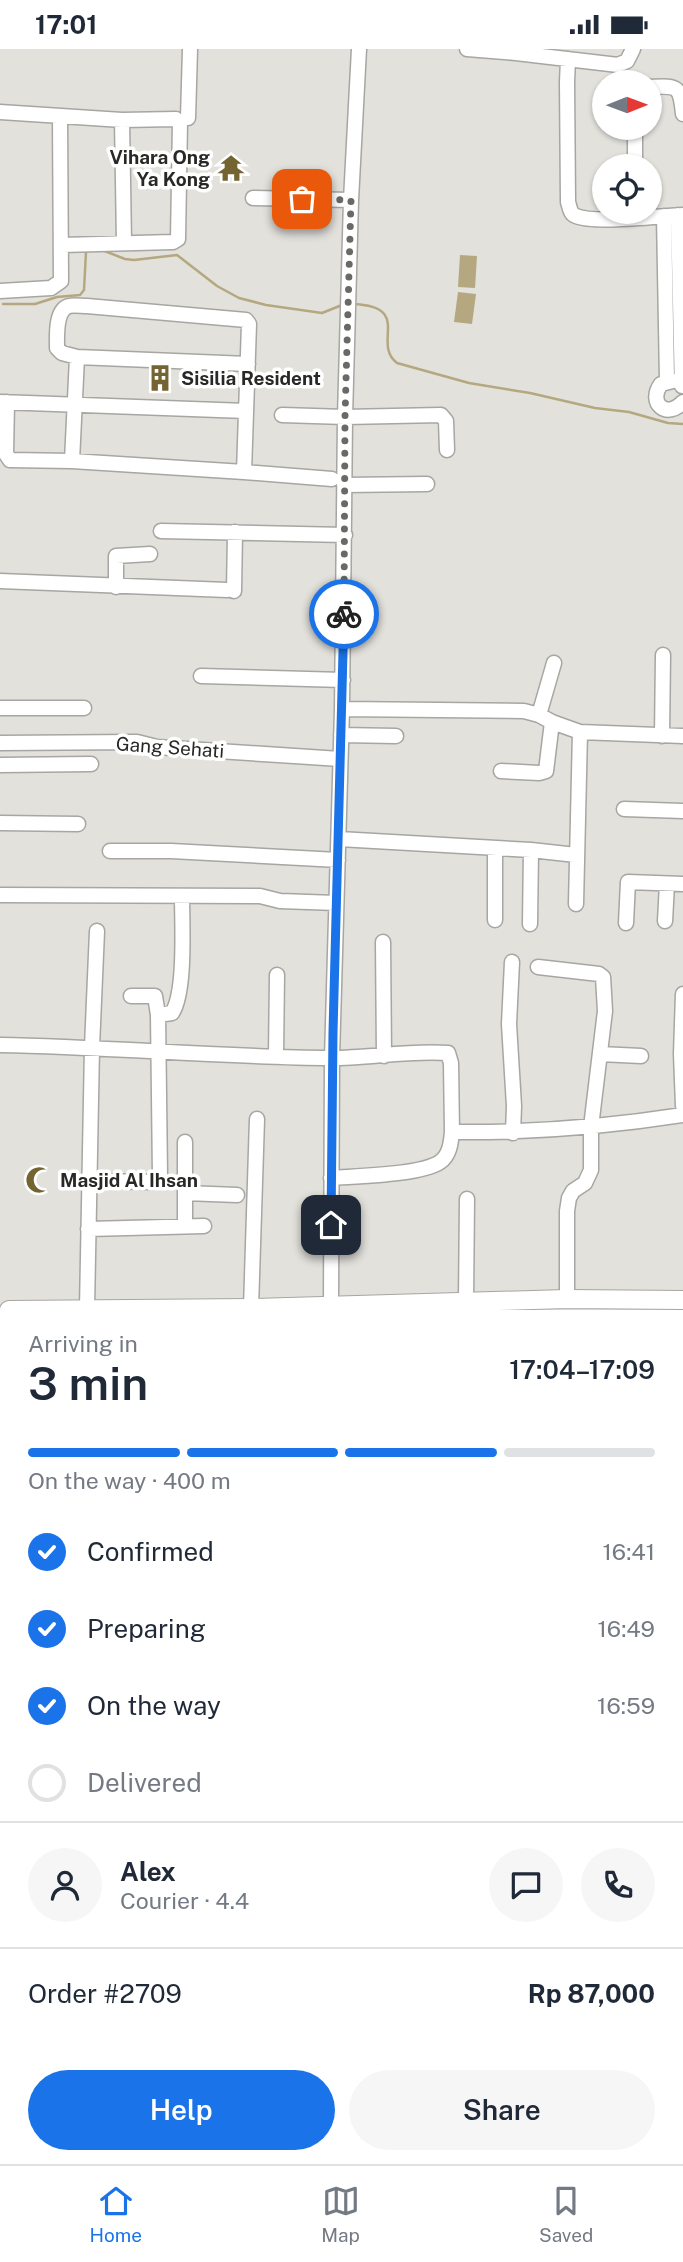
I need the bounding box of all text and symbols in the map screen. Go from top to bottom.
text: 17:01 [35,9,97,40]
north arrow [592,70,662,140]
map controls [592,70,662,224]
place label: Vihara Ong Ya Kong [109,146,210,190]
temple icon: Vihara Ong Ya Kong [216,153,246,183]
button: locate [592,154,662,224]
pin [272,169,332,229]
icon: bag [283,180,321,218]
building icon: Sisilia Resident [145,363,175,393]
place label: Sisilia Resident [181,367,321,389]
courier [309,579,379,649]
icon: bike [325,595,363,633]
street label: Gang Sehati [115,732,225,762]
mosque icon: Masjid Al Ihsan [24,1165,54,1195]
place label: Masjid Al Ihsan [60,1169,198,1191]
pin [301,1195,361,1255]
icon: home [312,1206,350,1244]
text: Arriving in [28,1330,138,1357]
text: 17:04–17:09 [509,1354,655,1385]
text: 3 min [28,1356,148,1410]
text: On the way · 400 m [28,1467,231,1494]
icon: check [28,1533,66,1571]
text: Confirmed [87,1536,214,1567]
text: 16:41 [602,1538,655,1565]
icon: check [28,1610,66,1648]
text: Preparing [87,1613,206,1644]
text: 16:49 [597,1615,655,1642]
icon: check [28,1687,66,1725]
text: On the way [87,1690,221,1721]
text: 16:59 [597,1692,655,1719]
text: Delivered [87,1767,202,1798]
button: person [28,1848,102,1922]
button: chat [489,1848,563,1922]
button: phone [581,1848,655,1922]
text: Alex [120,1856,176,1887]
text: Courier · 4.4 [120,1887,249,1914]
text: Order #2709 [28,1978,182,2009]
text: Rp 87,000 [528,1978,655,2009]
button: Help [28,2070,335,2150]
button: Share [349,2070,655,2150]
tab: Home [90,2182,142,2246]
tab: Map [321,2182,360,2246]
tab: Saved [539,2182,593,2246]

